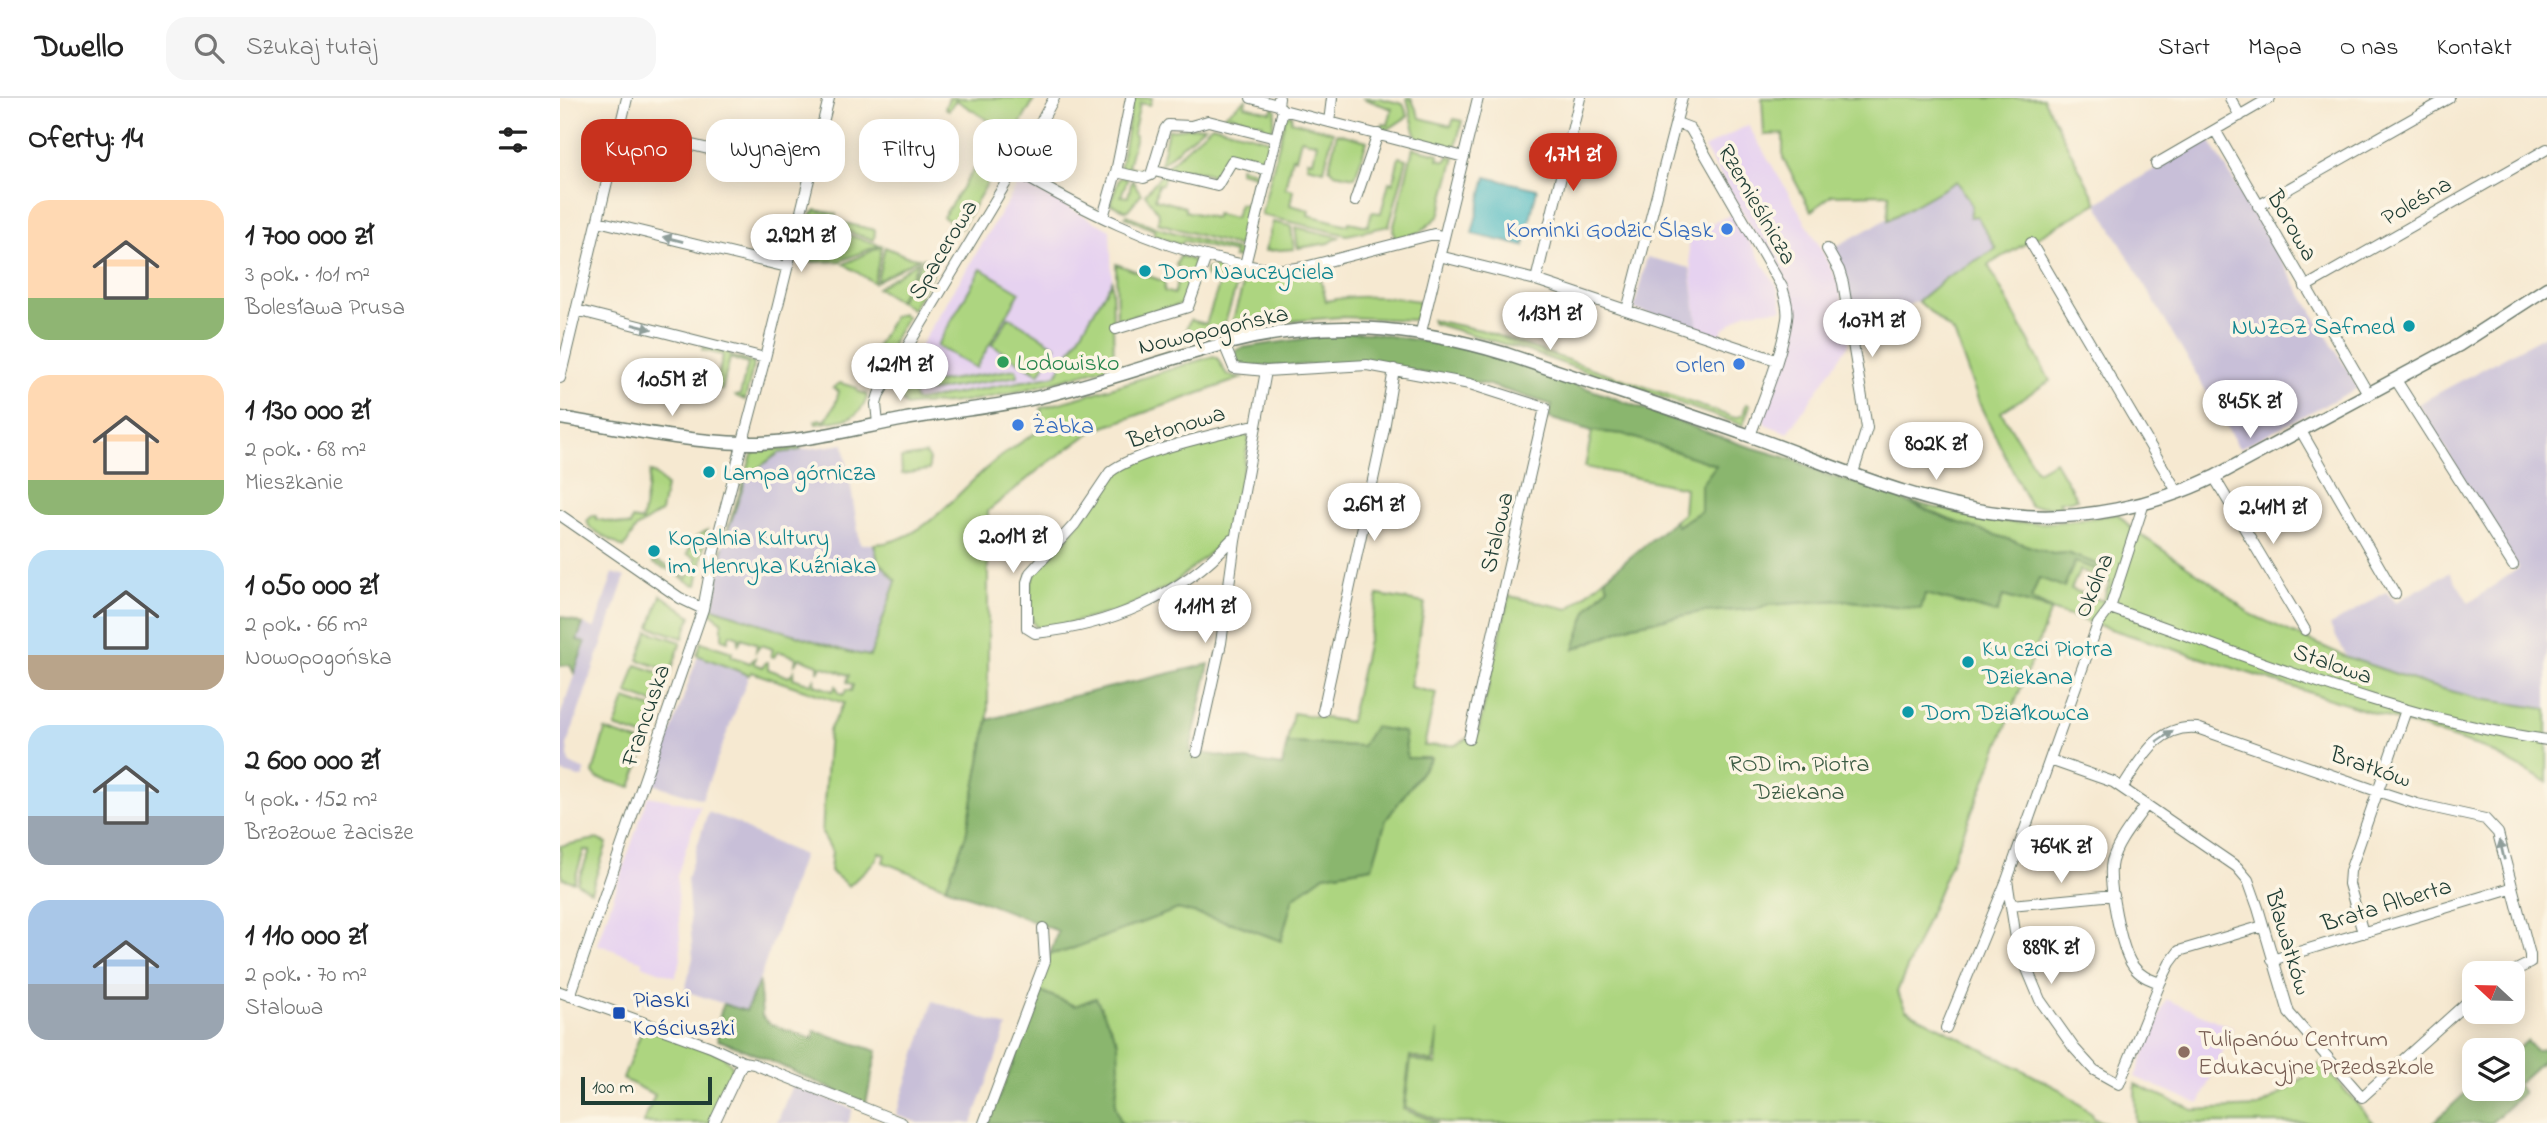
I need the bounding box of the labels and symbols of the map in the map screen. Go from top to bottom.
pin: 1.7M zł [1508,134,1638,193]
street label: Rzemieślnicza [1707,139,1804,272]
street label: Poleśna [2376,168,2459,236]
street label: Borowa [2256,183,2325,268]
street label: Spacerowa [900,194,988,307]
pin: 2.92M zł [729,214,873,274]
place label: Kominki Godzic Śląsk [1506,214,1713,249]
marker: Kominki Godzic Śląsk [1719,221,1735,237]
one-way arrow [662,233,684,244]
place label: Dom Nauczyciela [1158,256,1334,292]
marker: Dom Nauczyciela [1137,263,1153,279]
pin: 1.13M zł [1478,292,1622,352]
street label: Nowopogońska [1135,297,1292,366]
pin: 1.07M zł [1800,300,1944,359]
place label: NWZOZ Safmed [2232,311,2396,346]
marker: NWZOZ Safmed [2401,318,2417,334]
one-way arrow [632,322,654,333]
pin: 1.21M zł [828,344,972,403]
place label: Lodowisko [1017,347,1120,382]
place label: Orlen [1675,349,1725,384]
marker: Lodowisko [995,354,1011,370]
marker: Orlen [1731,356,1747,372]
pin: 1.05M zł [600,358,744,418]
pin: 845K zł [2185,380,2315,440]
street label: Betonowa [1123,397,1230,460]
place label: Żabka [1032,410,1094,445]
marker: Żabka [1010,417,1026,433]
pin: 802K zł [1871,422,2001,482]
place label: Lampa górnicza [723,457,876,492]
marker: Lampa górnicza [701,464,717,480]
pin: 2.6M zł [1309,484,1439,543]
pin: 2.41M zł [2201,486,2345,546]
street label: Stalowa [1472,489,1525,576]
pin: 2.01M zł [941,516,1085,575]
place label: Kopalnia Kultury im. Henryka Kuźniaka [668,522,877,586]
marker: Kopalnia Kultury im. Henryka Kuźniaka [646,543,662,559]
street label: Okólna [2066,548,2124,624]
pin: 1.11M zł [1133,586,1277,645]
place label: Ku czci Piotra Dziekana [1981,633,2113,696]
street label: Stalowa [2288,636,2376,695]
marker: Ku czci Piotra Dziekana [1960,654,1976,670]
street label: Francuska [613,660,681,773]
place label: Dom Działkowca [1921,697,2089,732]
marker: Dom Działkowca [1900,704,1916,720]
one-way arrow [2155,729,2175,742]
street label: Bratków [2324,738,2415,798]
park label: ROD im. Piotra Dziekana [1728,748,1870,811]
pin: 764K zł [1996,826,2126,885]
one-way arrow [2497,839,2508,861]
street label: Brata Alberta [2316,870,2456,943]
street label: Bławatków [2254,885,2319,1000]
pin: 889K zł [1986,926,2116,986]
north arrow [2462,961,2525,1024]
place label: Piaski Kościuszki [633,984,735,1047]
marker: Piaski Kościuszki [611,1005,627,1021]
place label: Tulipanów Centrum Edukacyjne Przedszkole [2198,1023,2434,1087]
marker: Tulipanów Centrum Edukacyjne Przedszkole [2176,1044,2192,1060]
scale bar [581,1074,712,1106]

